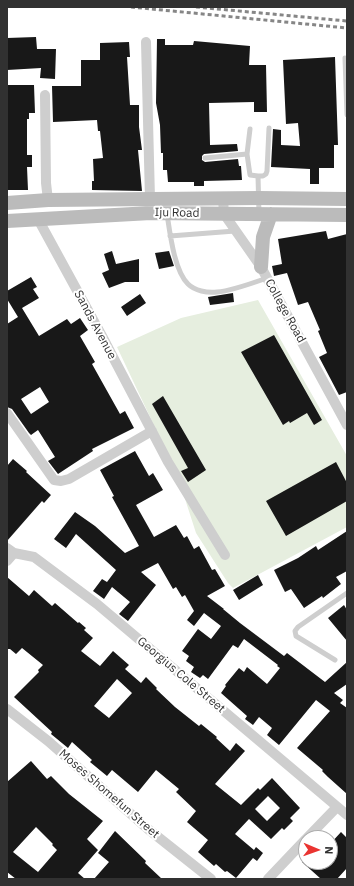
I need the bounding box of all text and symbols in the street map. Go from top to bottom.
street label: Iju Road [154,205,200,221]
street label: College Road [262,277,308,345]
street label: Sands Avenue [71,288,119,362]
street label: Georgius Cole Street [134,634,228,716]
street label: Moses Shomefun Street [56,746,162,842]
north arrow [298,830,338,870]
text: N [322,846,336,855]

